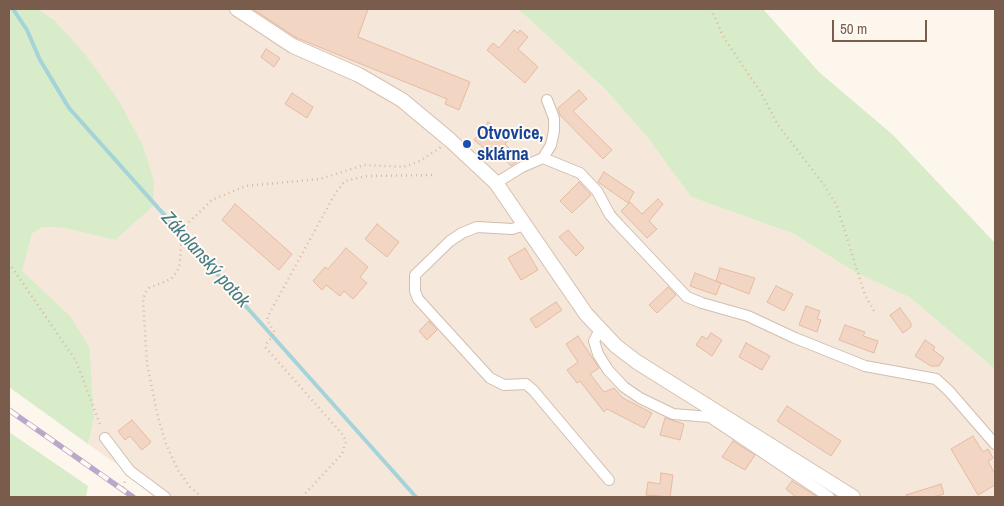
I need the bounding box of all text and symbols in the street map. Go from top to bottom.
scale bar [834,10,929,42]
text: 50 m [840,18,867,39]
place label: Otvovice, sklárna [477,123,543,166]
marker: Otvovice, sklárna [461,138,473,150]
water label: Zákolanský potok [156,207,254,313]

